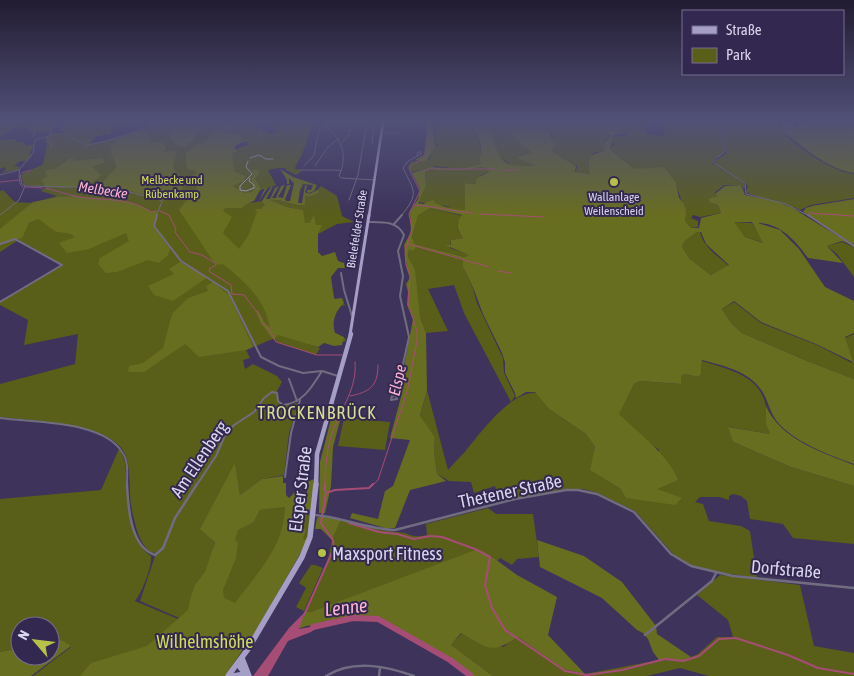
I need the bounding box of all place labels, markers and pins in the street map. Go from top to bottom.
marker: Wallanlage Weilenscheid [608,176,620,188]
place label: Wallanlage Weilenscheid [584,190,644,218]
place label: Maxsport Fitness [332,543,442,564]
marker: Maxsport Fitness [316,547,328,559]

